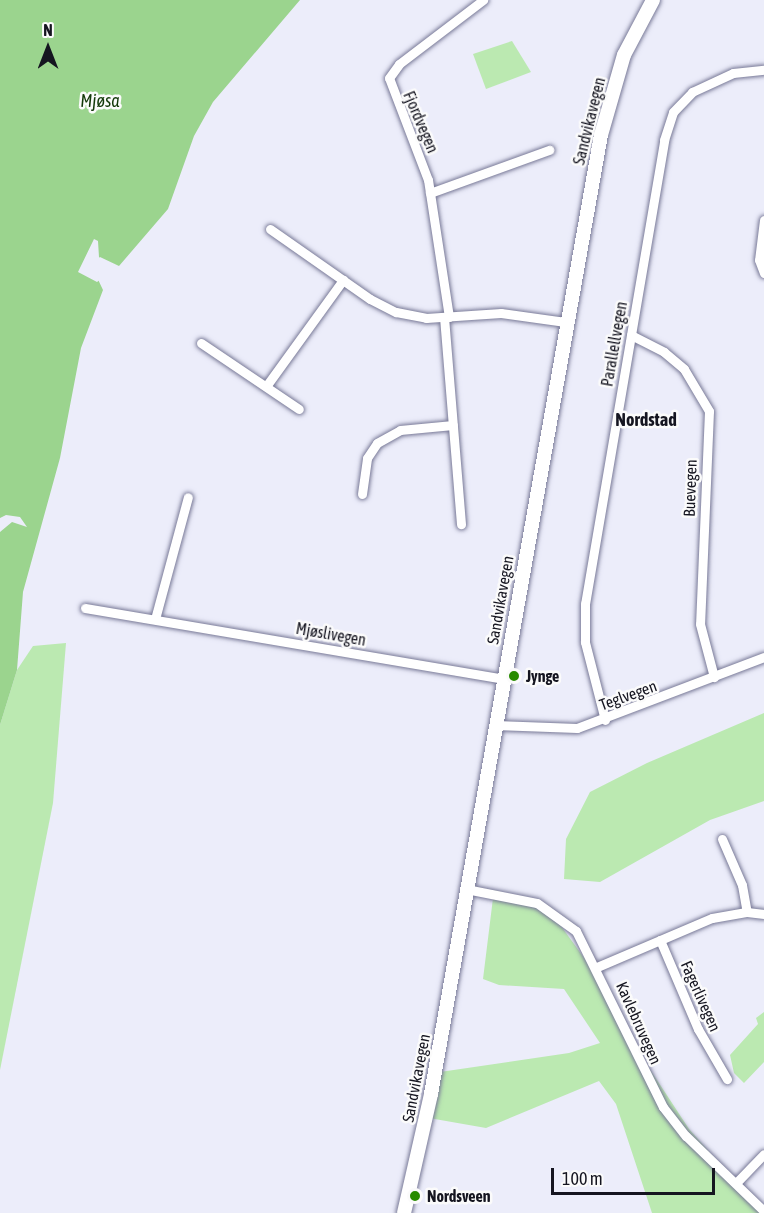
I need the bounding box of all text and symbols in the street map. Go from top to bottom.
north arrow [18,18,78,78]
text: N [43,21,53,39]
street label: Sandvikavegen [569,75,609,167]
street label: Fjordvegen [399,88,443,156]
water label: Mjøsa [80,90,120,112]
street label: Parallellvegen [597,300,631,388]
district label: Nordstad [615,409,677,431]
street label: Buevegen [679,459,701,517]
street label: Sandvikavegen [483,554,517,646]
street label: Mjøslivegen [294,618,368,650]
place label: Jynge [526,666,559,686]
marker: Jynge [507,669,521,683]
street label: Teglvegen [597,676,659,714]
street label: Fagerlivegen [677,958,725,1034]
street label: Kavlebruvegen [612,979,666,1067]
street label: Sandvikavegen [398,1032,434,1124]
scale bar [554,1156,718,1194]
text: 100 m [562,1168,603,1189]
place label: Nordsveen [427,1186,491,1206]
marker: Nordsveen [408,1189,422,1203]

